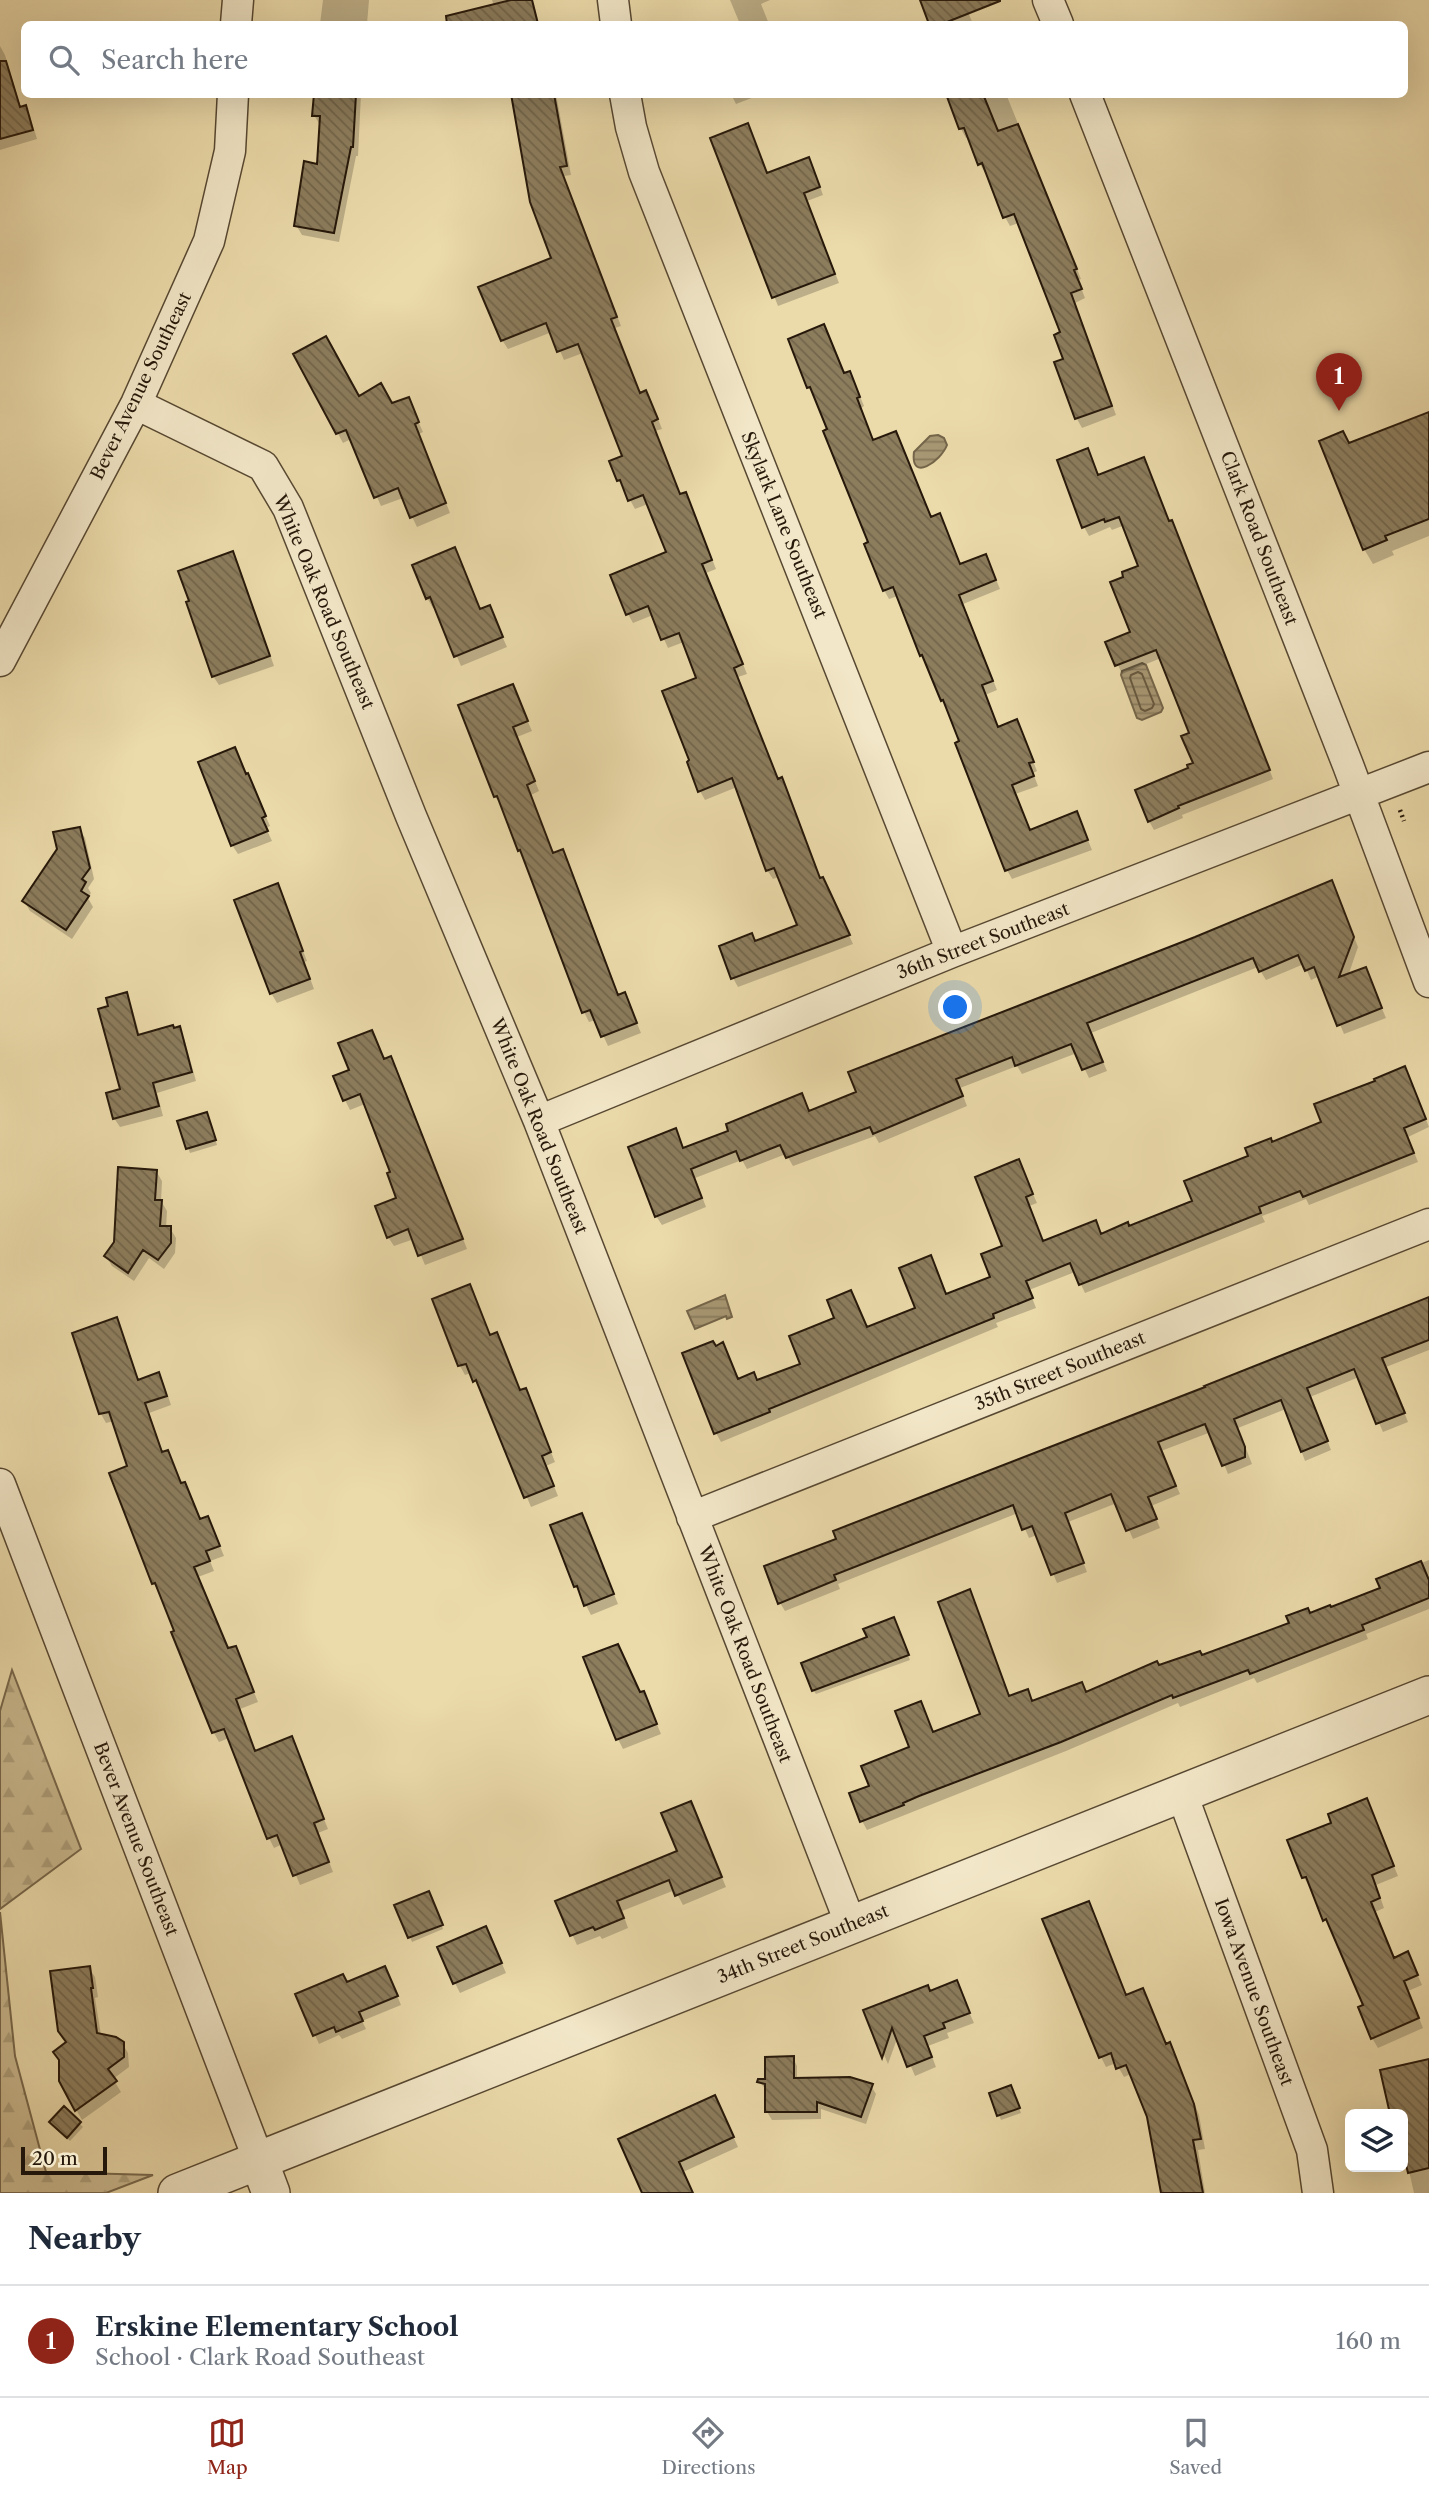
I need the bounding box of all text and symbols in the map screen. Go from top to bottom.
search box [21,21,1408,98]
icon: search [45,41,83,79]
text: Search here [101,44,248,76]
street label: Bever Avenue Southeast [86,288,196,483]
pin: 1 [1316,353,1362,411]
street label: Skylark Lane Southeast [736,428,832,622]
street label: Clark Road Southeast [1216,448,1303,629]
street label: White Oak Road Southeast [268,490,379,713]
street label: 36th Street Southeast [894,898,1073,984]
your location [938,990,972,1024]
street label: White Oak Road Southeast [485,1014,593,1238]
street label: 35th Street Southeast [971,1326,1149,1415]
street label: White Oak Road Southeast [693,1541,797,1766]
street label: Bever Avenue Southeast [89,1739,183,1940]
street label: Iowa Avenue Southeast [1210,1895,1298,2089]
street label: 34th Street Southeast [714,1899,892,1988]
map controls [1345,2109,1408,2172]
button: layers [1345,2109,1408,2172]
scale bar [21,2144,107,2176]
text: 20 m [32,2147,78,2170]
text: Nearby [28,2220,141,2257]
text: Erskine Elementary School [95,2311,458,2343]
text: 1 [46,2327,56,2355]
text: 160 m [1336,2327,1401,2355]
text: School · Clark Road Southeast [95,2343,425,2371]
tab: Map [207,2414,248,2479]
tab: Directions [662,2414,755,2479]
tab: Saved [1169,2414,1222,2479]

